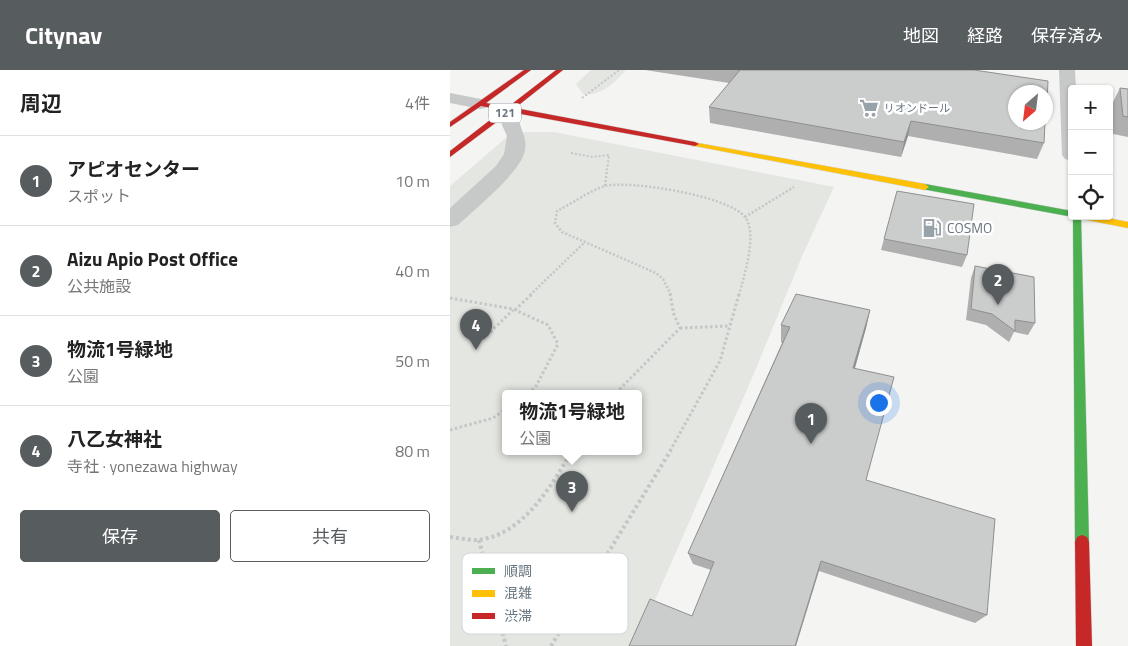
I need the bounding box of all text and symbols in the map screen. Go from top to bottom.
text: Citynav [25,17,102,53]
text: 地図 [903,22,939,49]
text: 経路 [967,22,1003,49]
text: 保存済み [1031,22,1103,49]
north arrow [1008,85,1053,130]
map controls [1068,85,1113,220]
button: + [1068,85,1113,130]
text: 周辺 [20,87,62,119]
text: 4件 [405,91,430,115]
supermarket icon: リオンドール [858,97,880,119]
place label: リオンドール [884,100,950,116]
road number: 121 [489,104,521,122]
button: − [1068,130,1113,175]
text: アピオセンター [67,154,200,183]
text: 1 [32,169,40,193]
text: 10 m [395,169,430,193]
button: locate [1068,175,1113,220]
text: スポット [67,184,131,208]
fuel station icon: COSMO [921,217,943,239]
place label: COSMO [947,217,992,238]
text: Aizu Apio Post Office [67,244,238,273]
text: 2 [32,259,40,283]
text: 40 m [395,259,430,283]
pin: 2 [982,264,1014,305]
text: 公共施設 [67,274,131,298]
pin: 4 [460,309,492,350]
text: 物流1号緑地 [67,334,173,363]
text: 3 [32,349,40,373]
text: 50 m [395,349,430,373]
text: 公園 [67,364,99,388]
popup [502,390,642,455]
your location [866,390,892,416]
text: 物流1号緑地 [519,396,625,425]
pin: 1 [795,403,827,444]
text: 八乙女神社 [67,424,162,453]
text: 公園 [519,426,551,450]
text: 4 [32,439,40,463]
text: 80 m [395,439,430,463]
text: 寺社 · yonezawa highway [67,454,238,478]
pin: 3 [556,471,588,512]
button: 保存 [20,510,220,562]
button: 共有 [230,510,430,562]
legend [462,553,628,634]
text: 順調 [504,560,532,581]
text: 混雑 [504,582,532,603]
text: 渋滞 [504,605,532,626]

